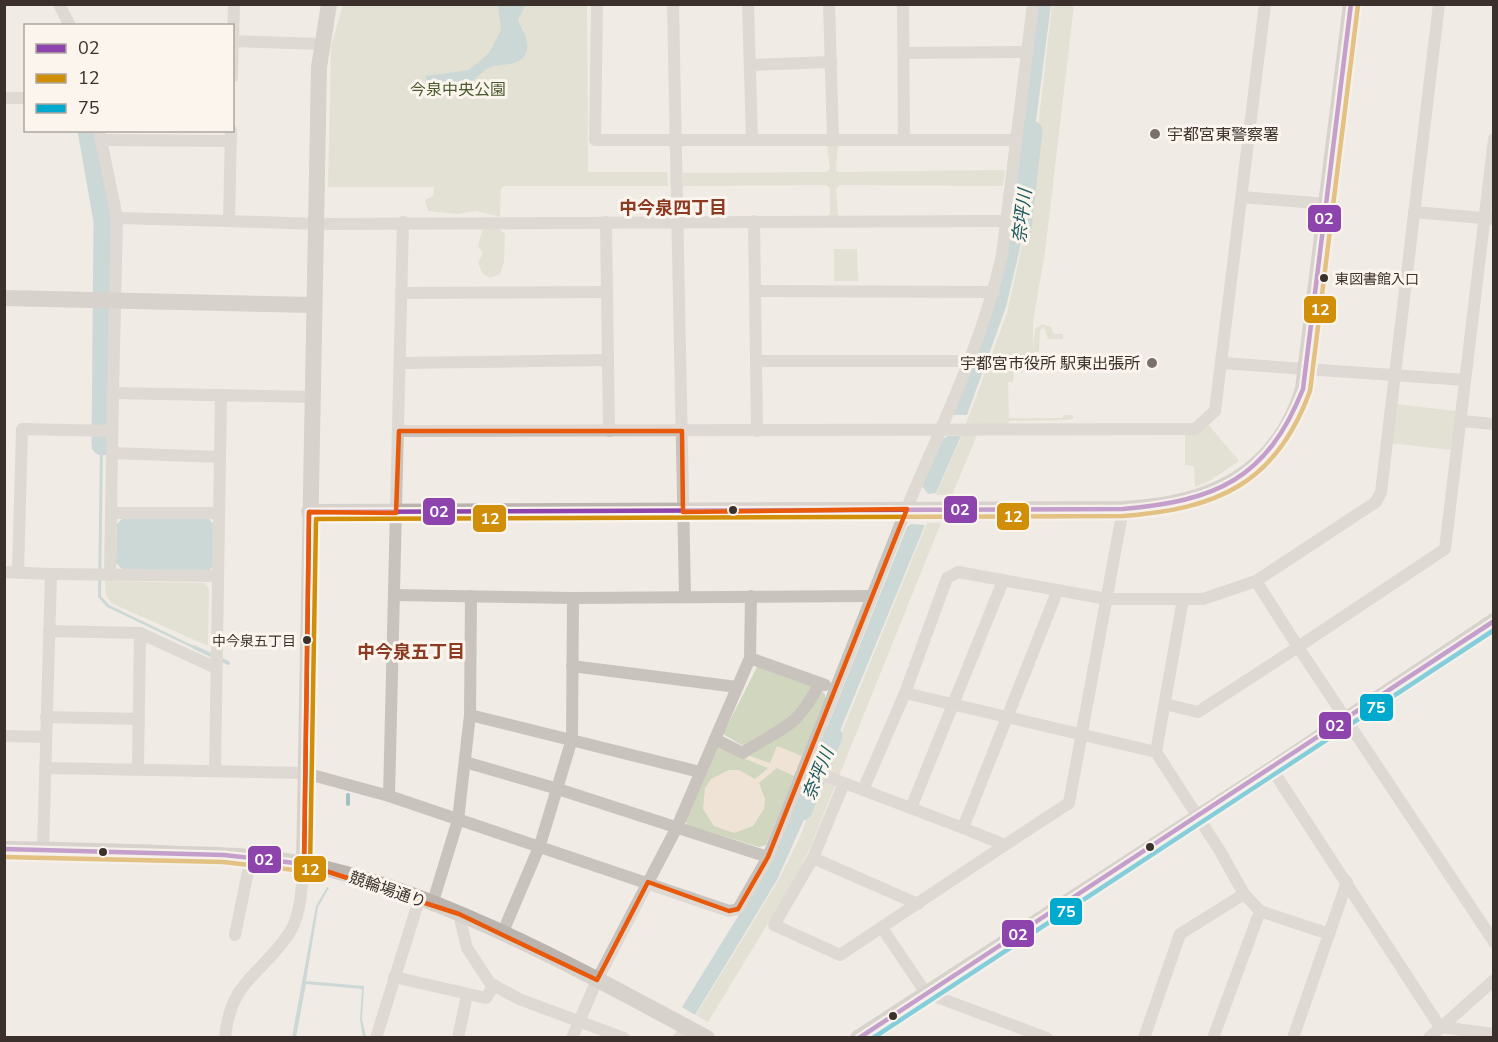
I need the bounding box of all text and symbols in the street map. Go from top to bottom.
legend [24,24,234,132]
text: 02 [78,36,100,60]
text: 12 [78,66,100,90]
park label: 今泉中央公園 [410,79,506,101]
text: 75 [78,96,100,120]
place label: 宇都宮東警察署 [1167,124,1279,146]
marker: 宇都宮東警察署 [1148,127,1162,141]
water label: 奈坪川 [1007,186,1037,244]
district label: 中今泉四丁目 [619,196,727,220]
line badge: 02 [1307,204,1342,233]
text: 02 [1314,208,1334,230]
place label: 東図書館入口 [1335,270,1419,289]
marker: 東図書館入口 [1318,272,1330,284]
line badge: 12 [1303,295,1337,324]
text: 12 [1310,299,1330,321]
place label: 宇都宮市役所 駅東出張所 [960,353,1140,375]
marker: 宇都宮市役所 駅東出張所 [1145,356,1159,370]
line badge: 02 [943,495,978,524]
line badge: 02 [422,497,456,526]
text: 02 [950,499,970,521]
text: 02 [429,501,449,523]
line badge: 12 [996,502,1030,531]
line badge: 12 [472,504,507,533]
unlabelled marker [727,504,739,516]
text: 12 [1003,506,1023,528]
text: 12 [480,508,500,530]
place label: 中今泉五丁目 [212,632,296,651]
marker: 中今泉五丁目 [301,634,313,646]
district label: 中今泉五丁目 [357,640,465,664]
line badge: 75 [1359,693,1394,722]
text: 75 [1366,697,1386,719]
line badge: 02 [1318,711,1352,740]
text: 02 [1325,715,1345,737]
water label: 奈坪川 [797,743,840,804]
unlabelled marker [1144,841,1156,853]
line badge: 02 [247,845,282,874]
unlabelled marker [97,846,109,858]
text: 02 [254,849,274,871]
line badge: 12 [293,855,327,883]
text: 12 [300,859,320,881]
street label: 競輪場通り [346,867,429,913]
line badge: 75 [1049,897,1083,926]
text: 75 [1056,901,1076,923]
line badge: 02 [1001,919,1035,948]
text: 02 [1008,924,1028,946]
unlabelled marker [887,1010,899,1022]

